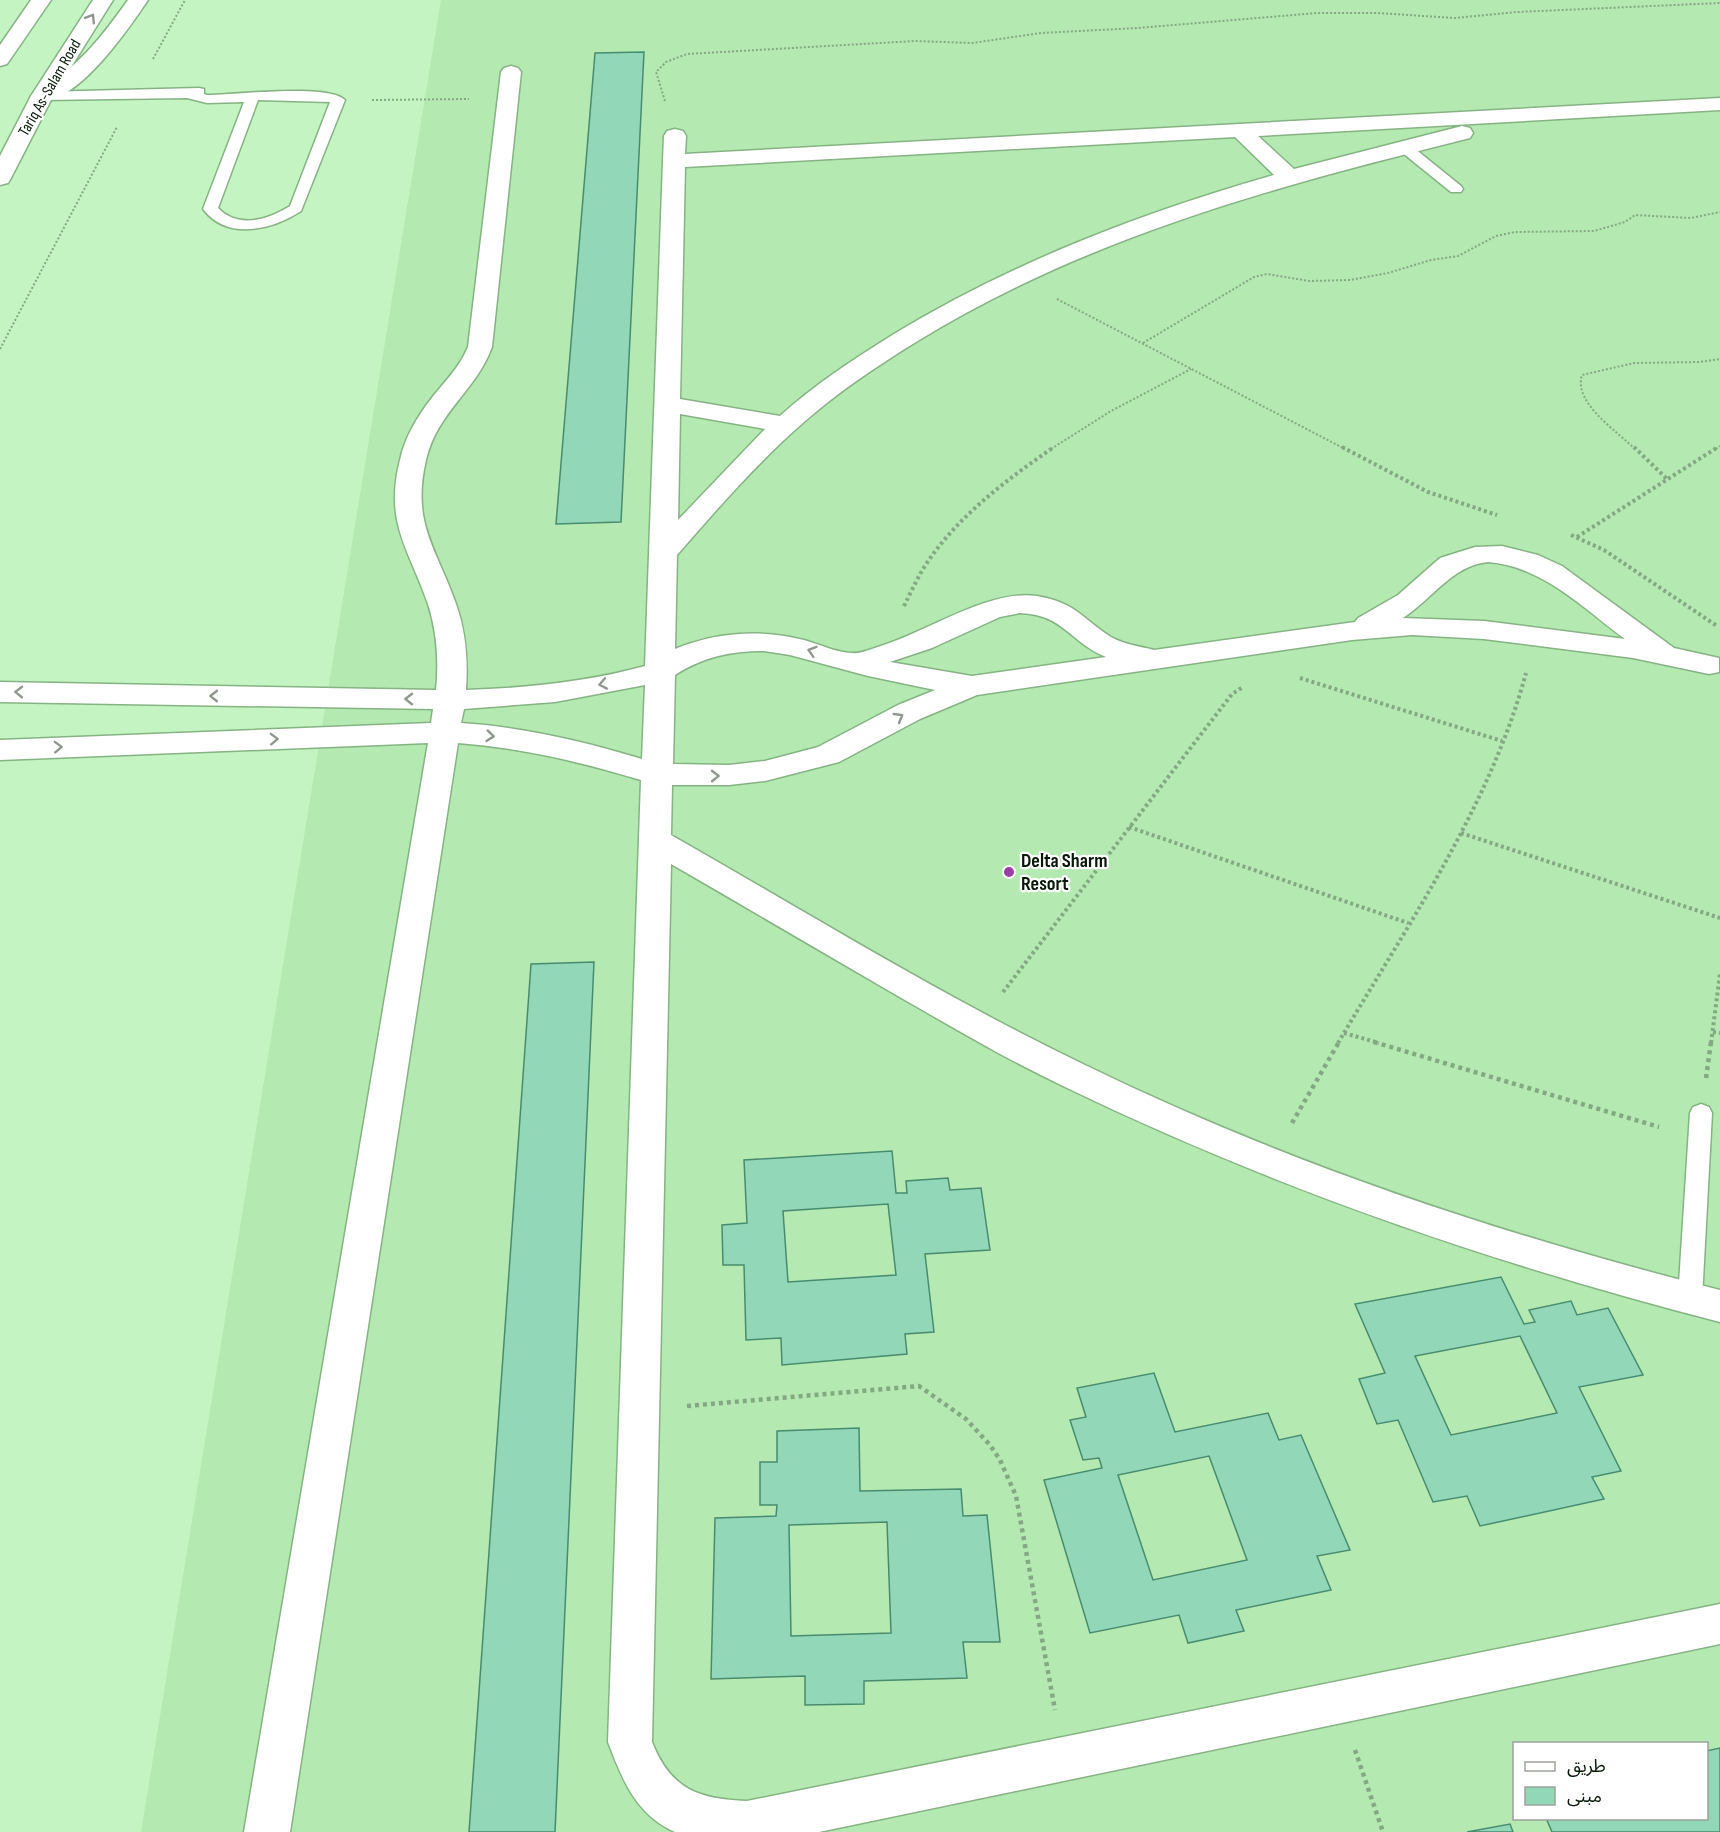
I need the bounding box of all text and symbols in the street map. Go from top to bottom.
one-way arrow [84,14,95,25]
street label: Tariq As-Salam Road [15,36,85,140]
one-way arrow [807,646,817,658]
one-way arrow [598,677,608,690]
one-way arrow [14,686,23,699]
one-way arrow [209,690,218,702]
one-way arrow [404,693,413,705]
one-way arrow [893,713,903,725]
one-way arrow [485,729,495,742]
one-way arrow [270,733,279,745]
one-way arrow [54,741,63,754]
one-way arrow [711,769,720,782]
place label: Delta Sharm Resort [1021,849,1107,896]
marker: Delta Sharm Resort [1002,865,1016,879]
legend [1513,1742,1708,1820]
text: طريق [1567,1756,1606,1777]
text: مبنى [1567,1786,1602,1807]

